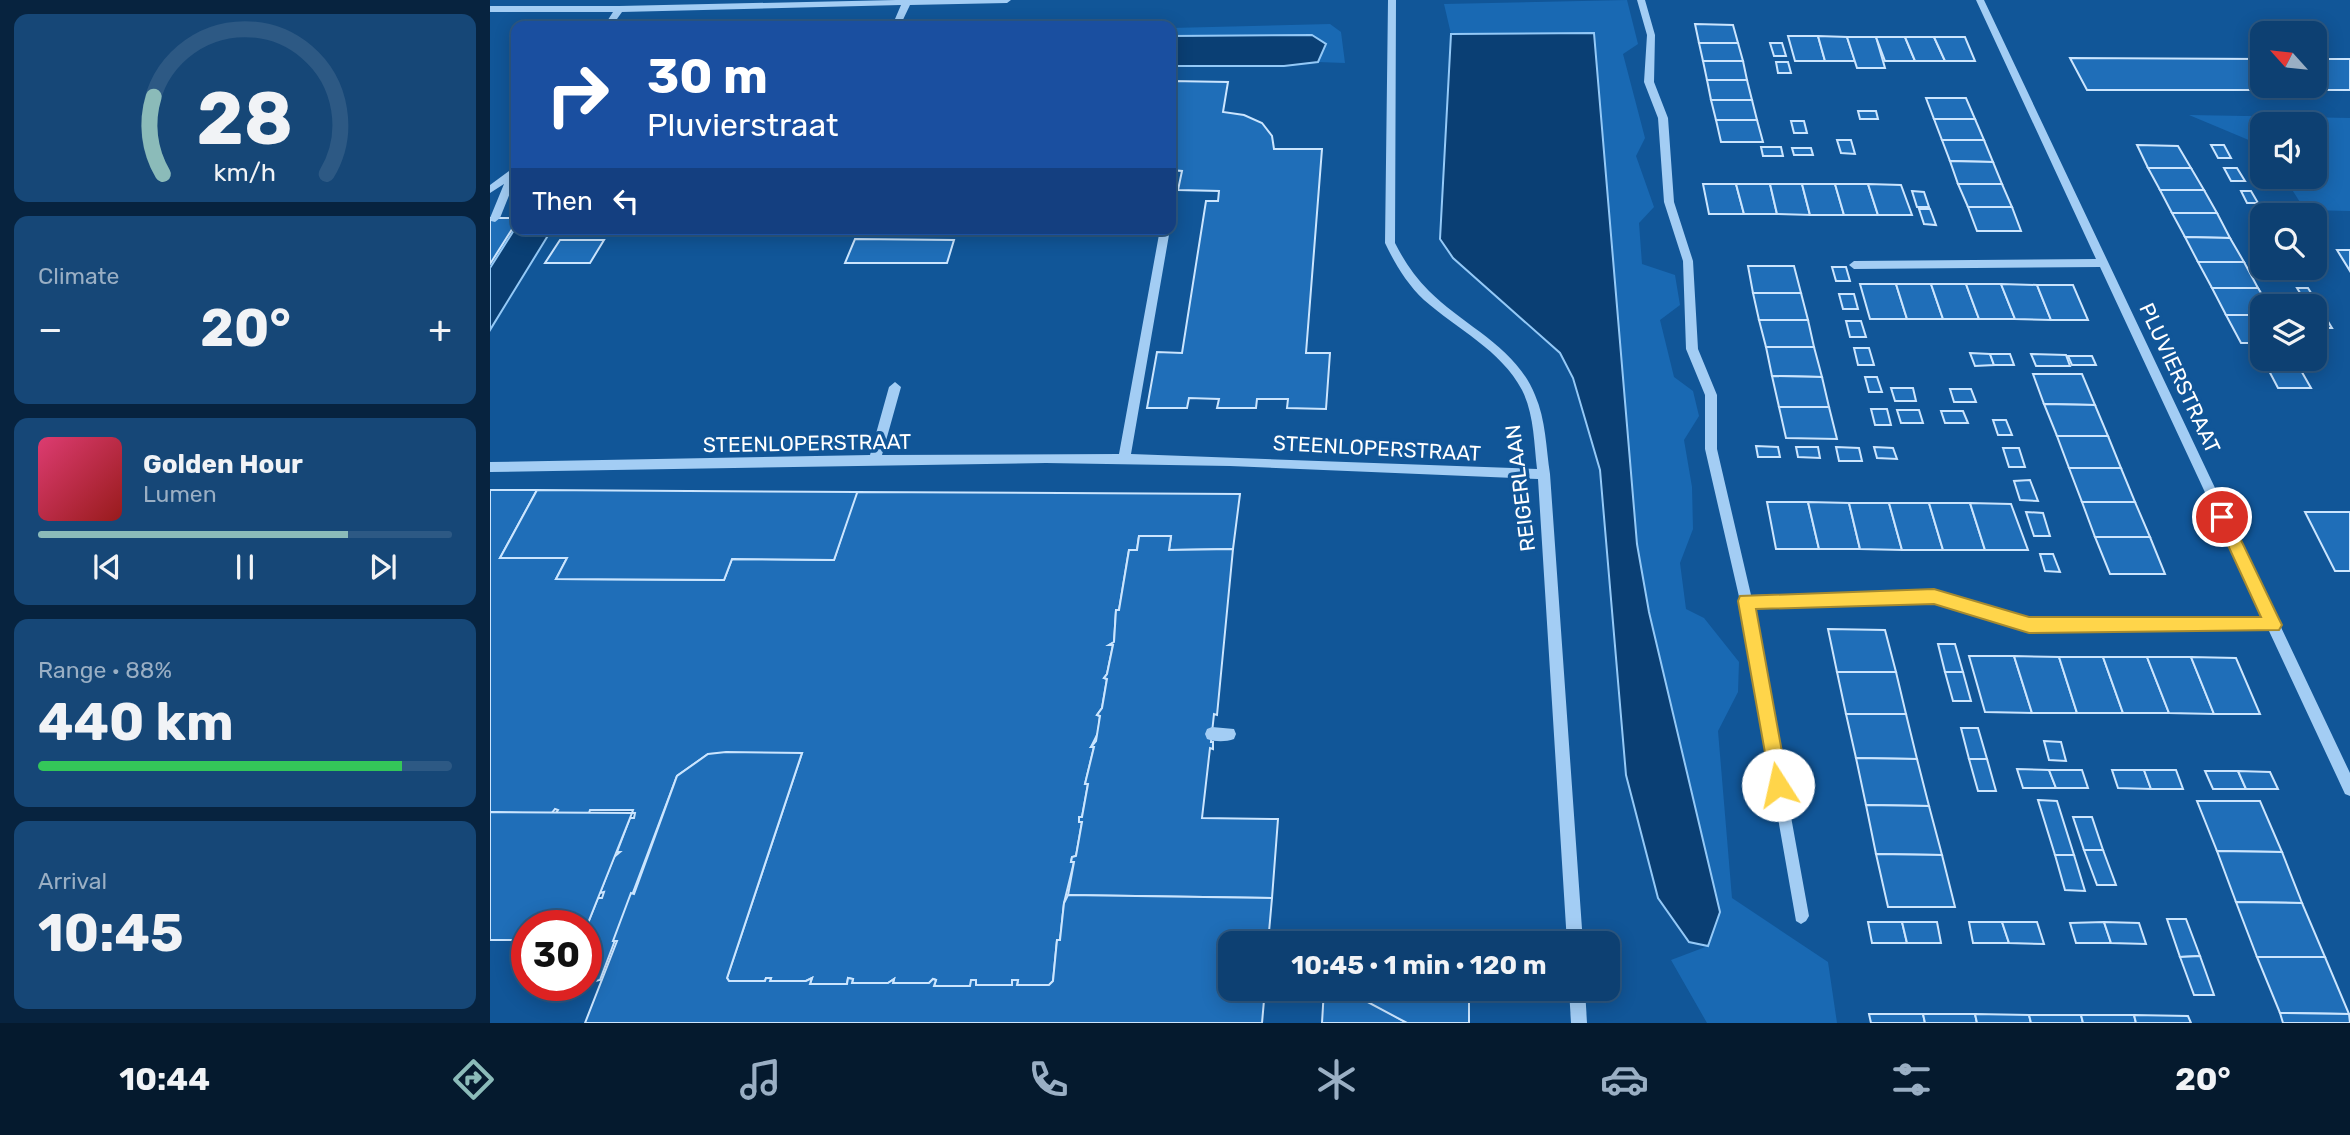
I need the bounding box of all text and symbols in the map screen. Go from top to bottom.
north arrow [2250,21,2328,98]
map controls [2250,21,2327,371]
text: 30 m [647,47,768,105]
icon: right [532,49,623,140]
text: 28 [197,76,293,162]
text: Pluvierstraat [647,106,839,144]
button: sound [2250,112,2327,189]
text: km/h [214,158,276,187]
icon: left [607,182,645,220]
text: Then [532,186,593,217]
button: search [2250,203,2327,280]
text: Climate [38,262,119,290]
button: layers [2250,294,2327,371]
text: 20° [200,297,291,359]
street label: PLUVIERSTRAAT [2134,299,2226,457]
text: − [38,306,63,352]
text: + [428,306,452,352]
street label: REIGERLAAN [1500,423,1540,553]
street label: STEENLOPERSTRAAT [703,429,911,457]
street label: STEENLOPERSTRAAT [1272,430,1482,466]
text: Golden Hour [143,449,303,480]
text: Lumen [143,480,217,508]
pin [2192,487,2252,547]
icon: arrive [2203,498,2241,536]
icon: previous [88,548,126,586]
icon: pause [226,548,264,586]
icon: next [364,548,402,586]
text: Range · 88% [38,656,172,684]
text: 440 km [38,691,234,753]
position arrow [1741,748,1815,822]
text: Arrival [38,867,107,895]
text: 10:45 [38,902,184,964]
speed limit sign: 30 [511,910,602,1001]
text: 10:45 · 1 min · 120 m [1291,950,1547,981]
icon: directions [449,1055,498,1104]
icon: music [736,1055,785,1104]
icon: phone [1024,1055,1073,1104]
icon: climate [1312,1055,1361,1104]
icon: car [1600,1055,1649,1104]
icon: filters [1887,1055,1936,1104]
text: 10:44 [119,1060,210,1098]
text: 20° [2175,1060,2231,1098]

